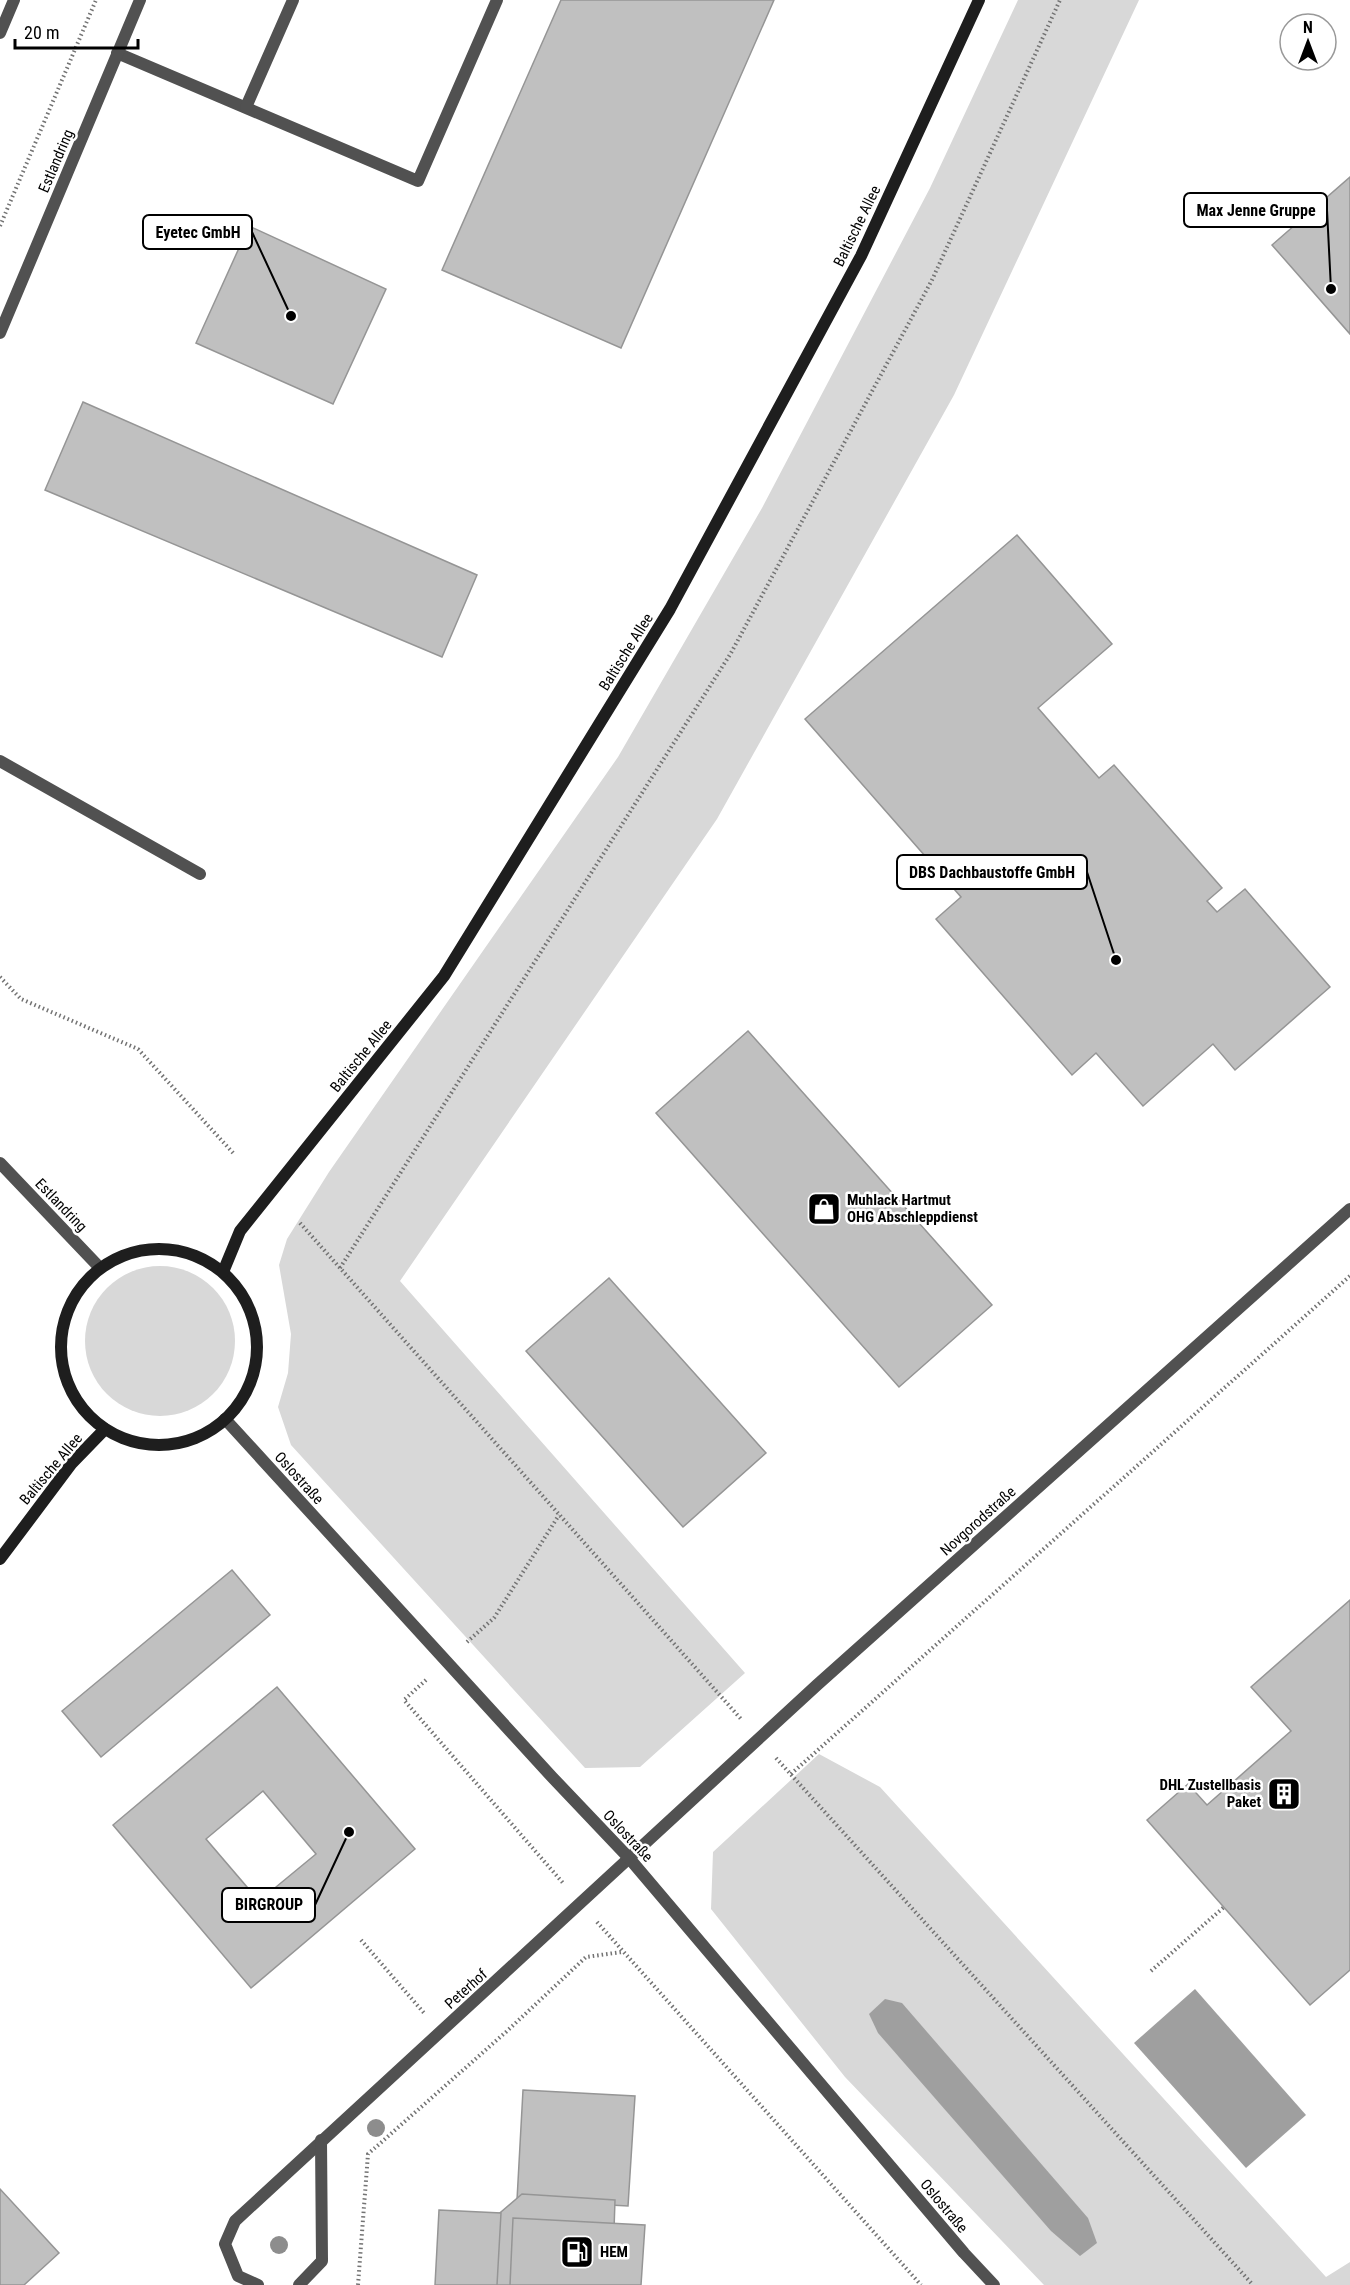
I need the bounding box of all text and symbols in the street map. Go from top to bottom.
scale bar [15,12,138,50]
north arrow [1278,12,1338,72]
text: N [1303,18,1313,37]
text: 20 m [24,22,59,43]
street label: Estlandring [35,127,77,195]
street label: Baltische Allee [830,183,884,269]
callout: Max Jenne Gruppe [1184,193,1327,227]
text: Max Jenne Gruppe [1196,201,1316,220]
callout: Eyetec GmbH [143,215,252,249]
text: Eyetec GmbH [156,223,240,242]
street label: Baltische Allee [595,610,657,694]
callout: DBS Dachbaustoffe GmbH [897,855,1087,889]
text: DBS Dachbaustoffe GmbH [909,863,1075,882]
street label: Baltische Allee [326,1016,396,1096]
street label: Estlandring [31,1175,91,1235]
shop icon: Muhlack Hartmut OHG Abschleppdienst [806,1191,842,1227]
place label: Muhlack Hartmut OHG Abschleppdienst [847,1191,978,1226]
street label: Baltische Allee [16,1430,86,1508]
street label: Oslostraße [271,1448,327,1508]
street label: Novgorodstraße [937,1483,1019,1559]
place label: DHL Zustellbasis Paket [1159,1776,1261,1811]
building icon: DHL Zustellbasis Paket [1266,1776,1302,1812]
street label: Oslostraße [599,1806,657,1866]
callout: BIRGROUP [222,1888,315,1922]
text: BIRGROUP [235,1895,303,1914]
street label: Peterhof [441,1965,491,2013]
street label: Oslostraße [916,2176,972,2236]
fuel station icon: HEM [559,2234,595,2270]
place label: HEM [600,2243,628,2261]

